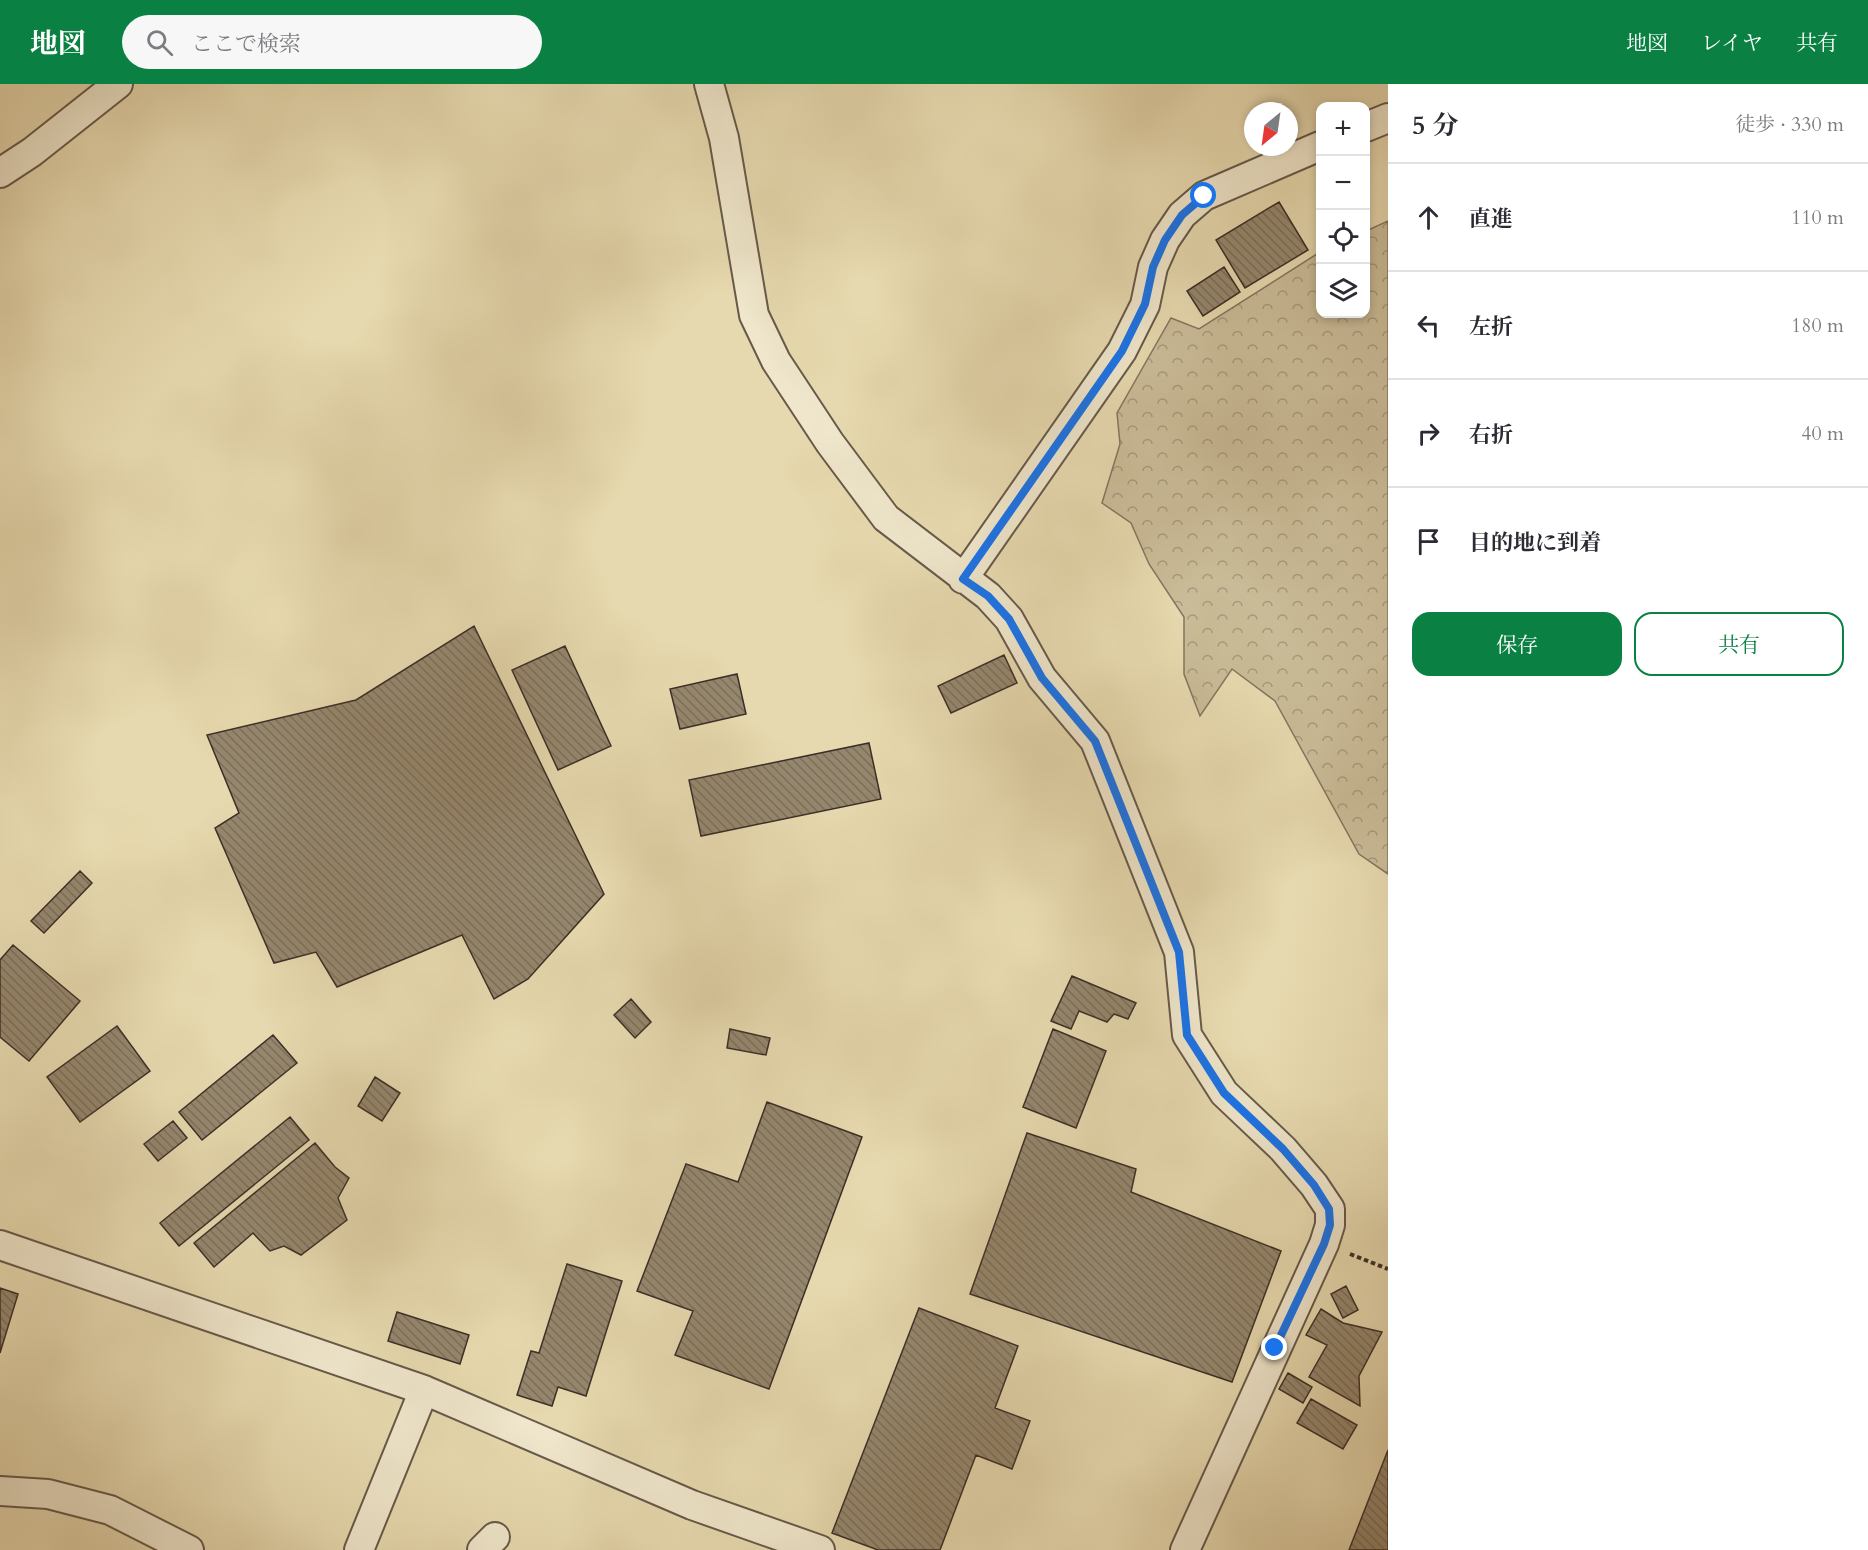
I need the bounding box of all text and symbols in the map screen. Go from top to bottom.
search box [122,15,542,69]
text: 地図 [30,25,86,63]
icon: search [143,26,176,59]
text: ここで検索 [191,29,301,59]
text: 地図 [1626,29,1668,58]
text: レイヤ [1701,29,1763,58]
text: 共有 [1796,29,1838,58]
north arrow [1244,102,1298,156]
map controls [1316,102,1370,318]
button: + [1316,102,1370,156]
text: 5 分 [1412,108,1458,143]
text: 徒歩 · 330 m [1735,111,1844,138]
button: − [1316,156,1370,210]
route start [1190,182,1216,208]
icon: ahead [1412,201,1445,234]
text: 直進 [1469,204,1513,234]
text: 110 m [1791,204,1844,231]
button: locate [1316,210,1370,264]
button: layers [1316,264,1370,318]
icon: left [1412,309,1445,342]
text: 左折 [1469,312,1513,342]
text: 180 m [1791,312,1844,339]
icon: right [1412,417,1445,450]
text: 右折 [1469,420,1513,450]
text: 40 m [1801,420,1844,447]
icon: arrive [1412,525,1445,558]
text: 目的地に到着 [1469,528,1601,558]
button: 保存 [1412,612,1622,676]
button: 共有 [1634,612,1844,676]
route end [1261,1334,1287,1360]

